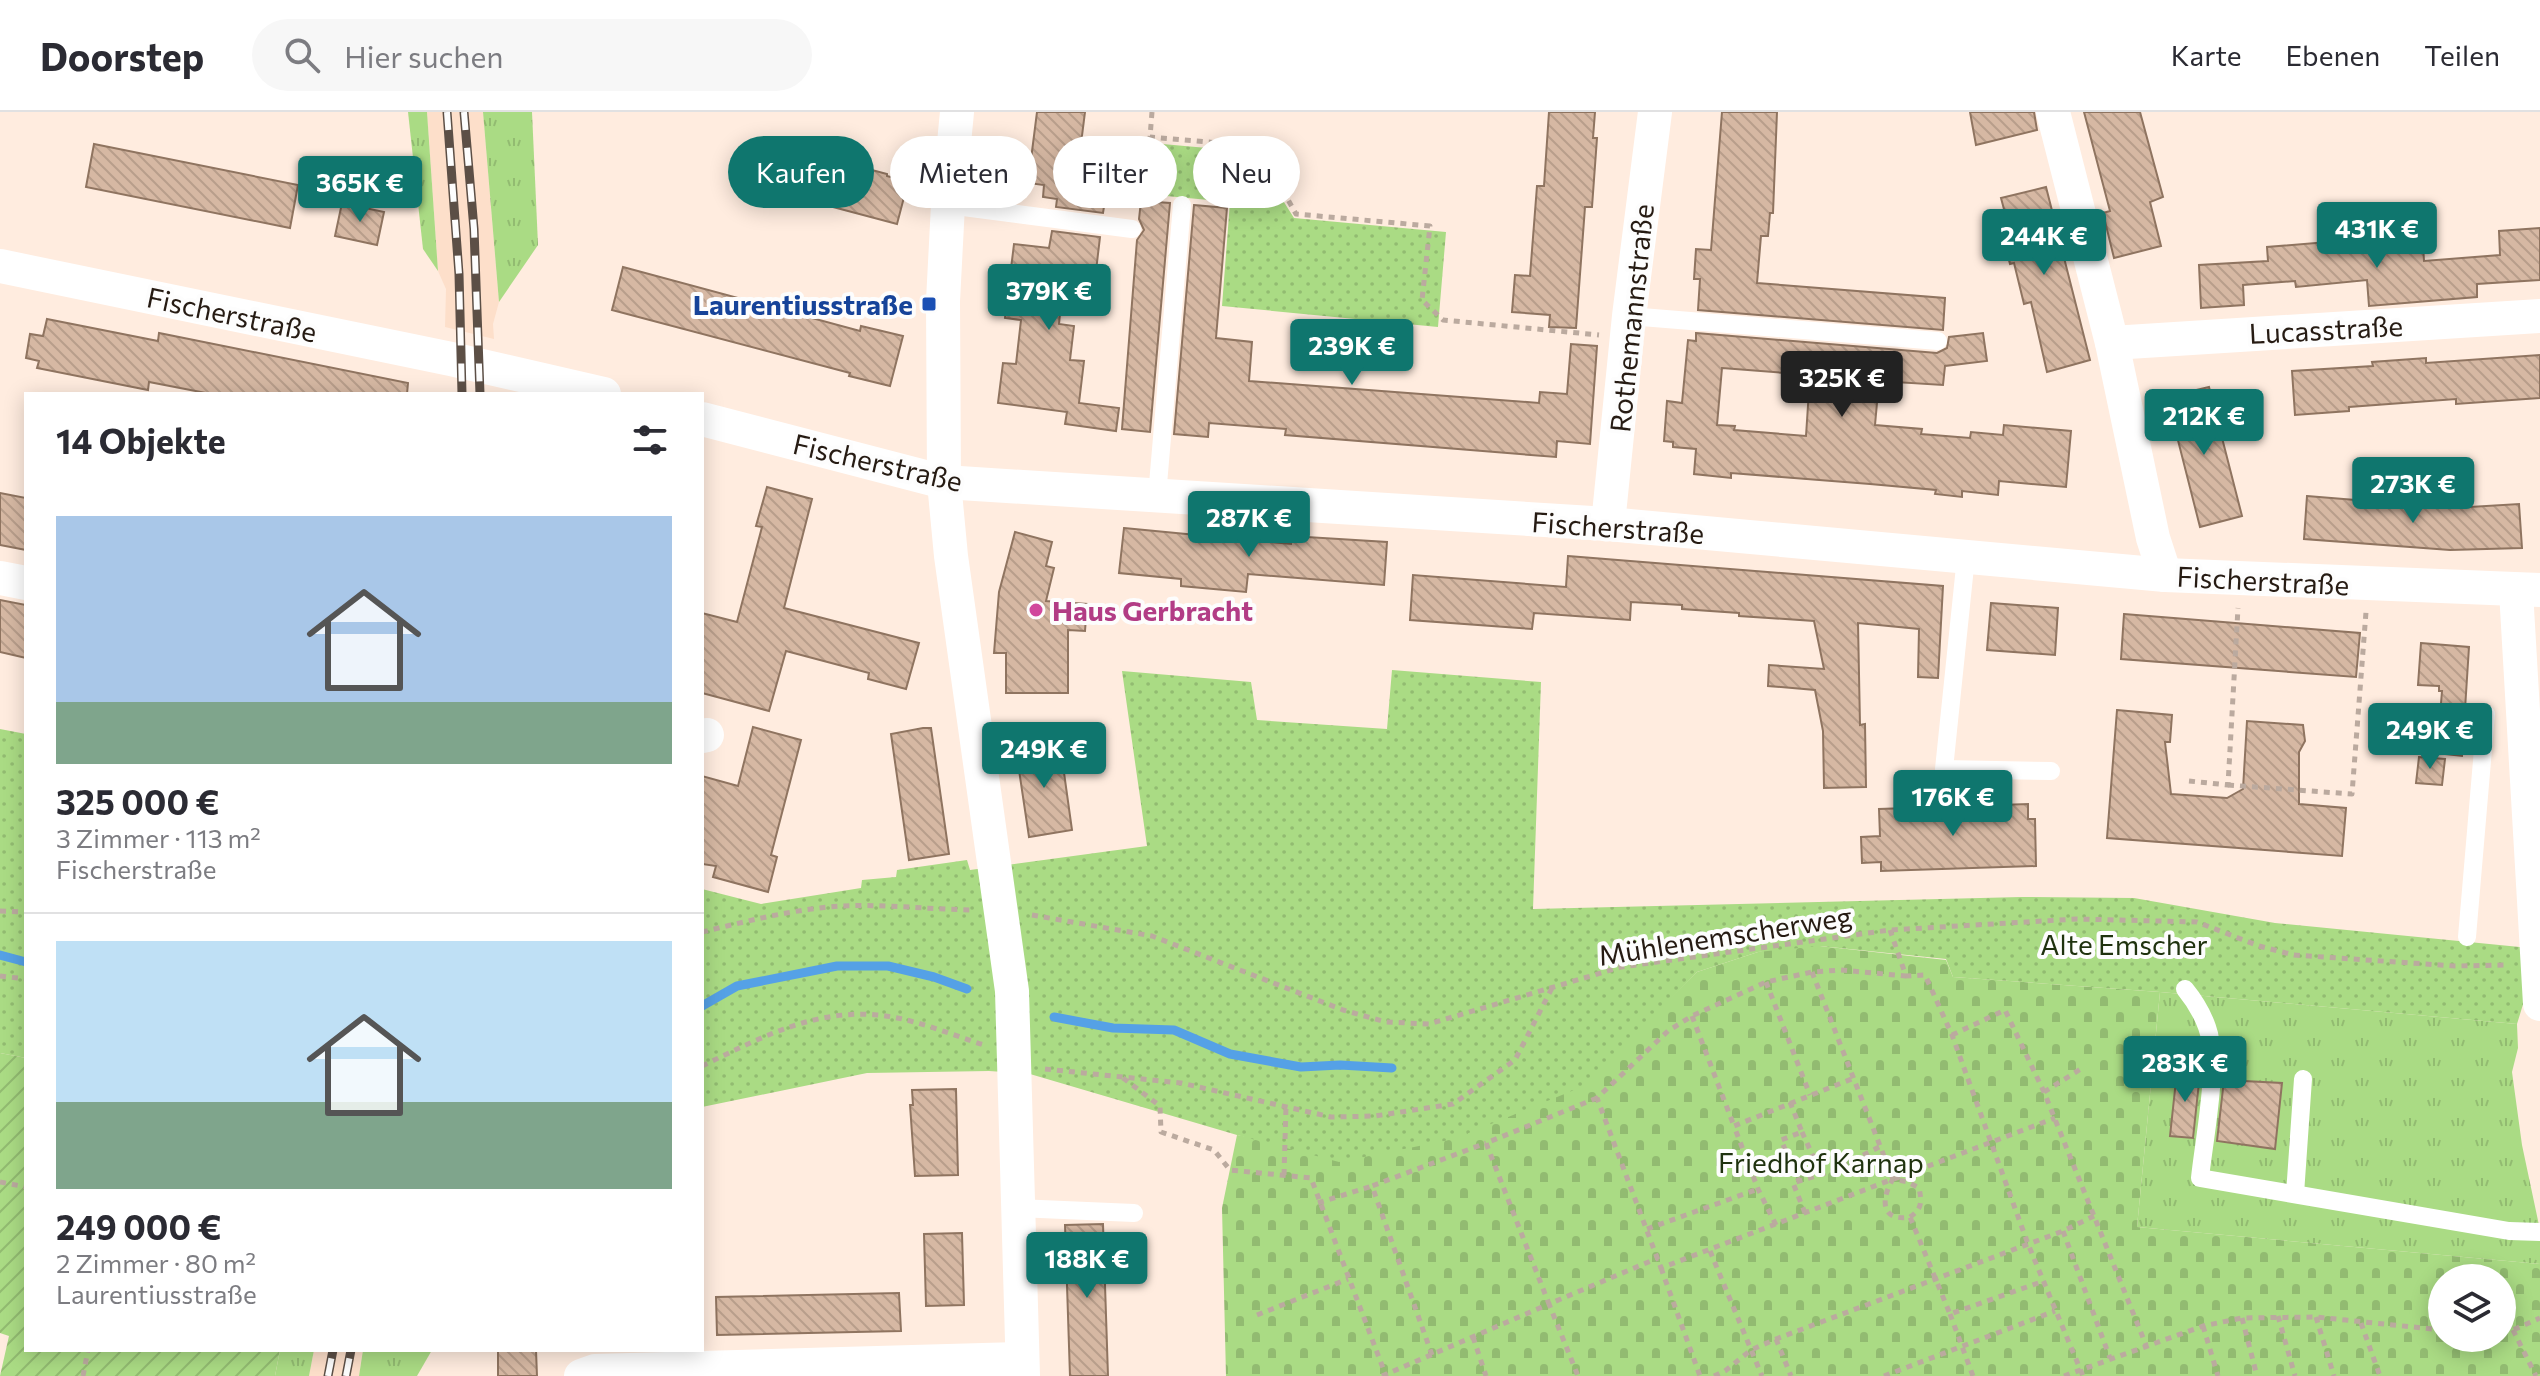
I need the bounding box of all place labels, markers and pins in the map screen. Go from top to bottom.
pin: 365K € [295,156,425,224]
pin: 431K € [2312,202,2442,270]
pin: 244K € [1979,209,2109,277]
pin: 379K € [984,264,1114,332]
place label: Laurentiusstraße [693,287,913,321]
marker: Laurentiusstraße [920,295,938,313]
pin: 239K € [1287,319,1417,387]
pin: 325K € [1777,351,1907,419]
pin: 212K € [2139,389,2269,457]
pin: 273K € [2348,457,2478,525]
pin: 287K € [1184,491,1314,559]
place label: Haus Gerbracht [1052,593,1253,627]
marker: Haus Gerbracht [1027,601,1045,619]
pin: 249K € [2365,703,2495,771]
pin: 249K € [979,722,1109,790]
pin: 176K € [1888,770,2018,838]
pin: 283K € [2120,1036,2250,1104]
pin: 188K € [1022,1232,1152,1300]

